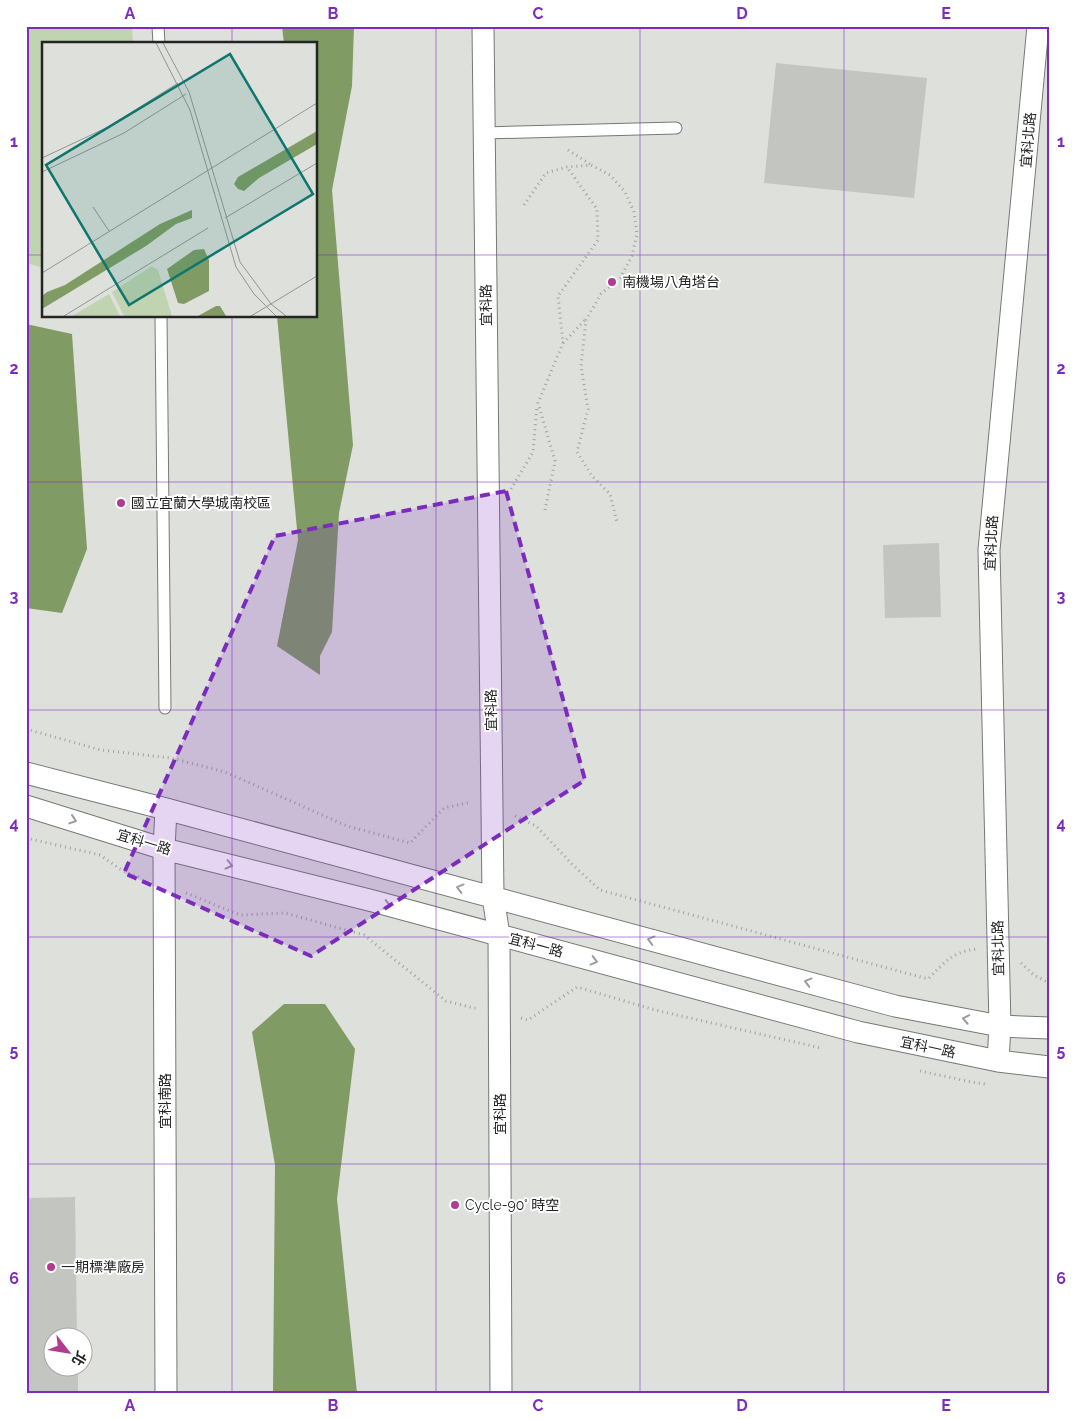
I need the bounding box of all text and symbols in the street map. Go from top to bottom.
text: A [125,4,136,23]
text: B [328,4,339,23]
text: C [533,4,544,23]
text: D [736,4,748,23]
text: E [941,4,951,23]
inset map [42,42,318,318]
street label: 宜科北路 [1018,111,1038,169]
text: 1 [10,132,18,151]
text: 1 [1057,132,1065,151]
place label: 南機場八角塔台 [622,274,720,290]
marker: 南機場八角塔台 [606,276,618,288]
street label: 宜科路 [478,284,494,326]
text: 2 [9,359,19,378]
text: 2 [1056,359,1066,378]
place label: 國立宜蘭大學城南校區 [131,495,271,511]
marker: 國立宜蘭大學城南校區 [115,497,127,509]
street label: 宜科北路 [982,515,1000,571]
text: 3 [10,587,19,606]
text: 3 [1057,587,1066,606]
street label: 宜科路 [483,689,499,731]
text: 4 [9,814,19,833]
one-way arrow [68,814,77,824]
text: 4 [1056,814,1066,833]
street label: 宜科一路 [115,826,173,858]
one-way arrow [225,859,234,870]
one-way arrow [456,884,465,894]
one-way arrow [382,899,390,909]
street label: 宜科北路 [990,920,1006,976]
street label: 宜科一路 [507,930,565,960]
one-way arrow [647,935,655,945]
one-way arrow [590,955,599,966]
one-way arrow [803,977,812,988]
one-way arrow [961,1014,970,1025]
street label: 宜科一路 [899,1033,957,1061]
text: 5 [10,1041,19,1060]
text: 5 [1057,1041,1066,1060]
street label: 宜科南路 [157,1073,173,1129]
street label: 宜科路 [492,1093,508,1135]
place label: Cycle-90° 時空 [465,1197,559,1213]
marker: Cycle-90° 時空 [449,1199,461,1211]
place label: 一期標準廠房 [61,1259,145,1275]
marker: 一期標準廠房 [45,1261,57,1273]
text: 6 [9,1269,19,1288]
text: 6 [1056,1269,1066,1288]
north arrow [42,1326,92,1376]
text: 北 [69,1349,90,1369]
text: A [125,1396,136,1415]
text: B [328,1396,339,1415]
text: C [533,1396,544,1415]
text: D [736,1396,748,1415]
text: E [941,1396,951,1415]

